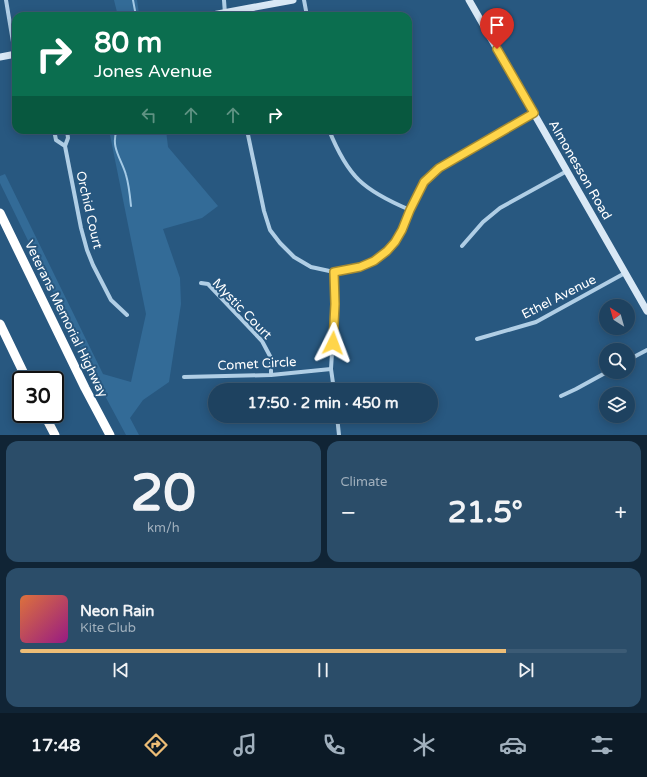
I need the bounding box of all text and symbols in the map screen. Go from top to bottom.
pin [480,8,514,49]
icon: arrive [486,14,508,36]
text: 80 m [94,26,162,60]
icon: right [28,28,80,80]
text: Jones Avenue [94,60,212,82]
icon: left [138,104,160,126]
icon: ahead [180,104,202,126]
icon: ahead [222,104,244,126]
icon: right [264,104,286,126]
street label: Almonesson Road [545,117,615,223]
street label: Orchid Court [72,169,106,251]
street label: Veterans Memorial Highway [21,238,111,400]
street label: Ethel Avenue [519,271,599,323]
street label: Mystic Court [209,275,275,343]
north arrow [599,299,635,335]
map controls [599,299,635,423]
position arrow [312,322,354,364]
button: search [599,343,635,379]
street label: Comet Circle [217,354,297,374]
speed limit sign: 30 [12,371,64,423]
button: layers [599,387,635,423]
text: 17:50 · 2 min · 450 m [248,394,398,412]
text: 20 [131,462,196,525]
text: Climate [341,474,387,490]
text: 21.5° [448,494,523,531]
text: − [341,500,356,526]
text: + [615,500,627,526]
text: km/h [147,520,180,536]
text: Neon Rain [80,602,154,620]
text: Kite Club [80,620,136,636]
icon: previous [110,659,132,681]
icon: pause [312,659,334,681]
icon: next [515,659,537,681]
icon: directions [142,731,170,759]
icon: music [231,731,259,759]
icon: phone [320,731,348,759]
icon: climate [410,731,438,759]
icon: car [499,731,527,759]
icon: filters [588,731,616,759]
text: 17:48 [31,734,81,756]

